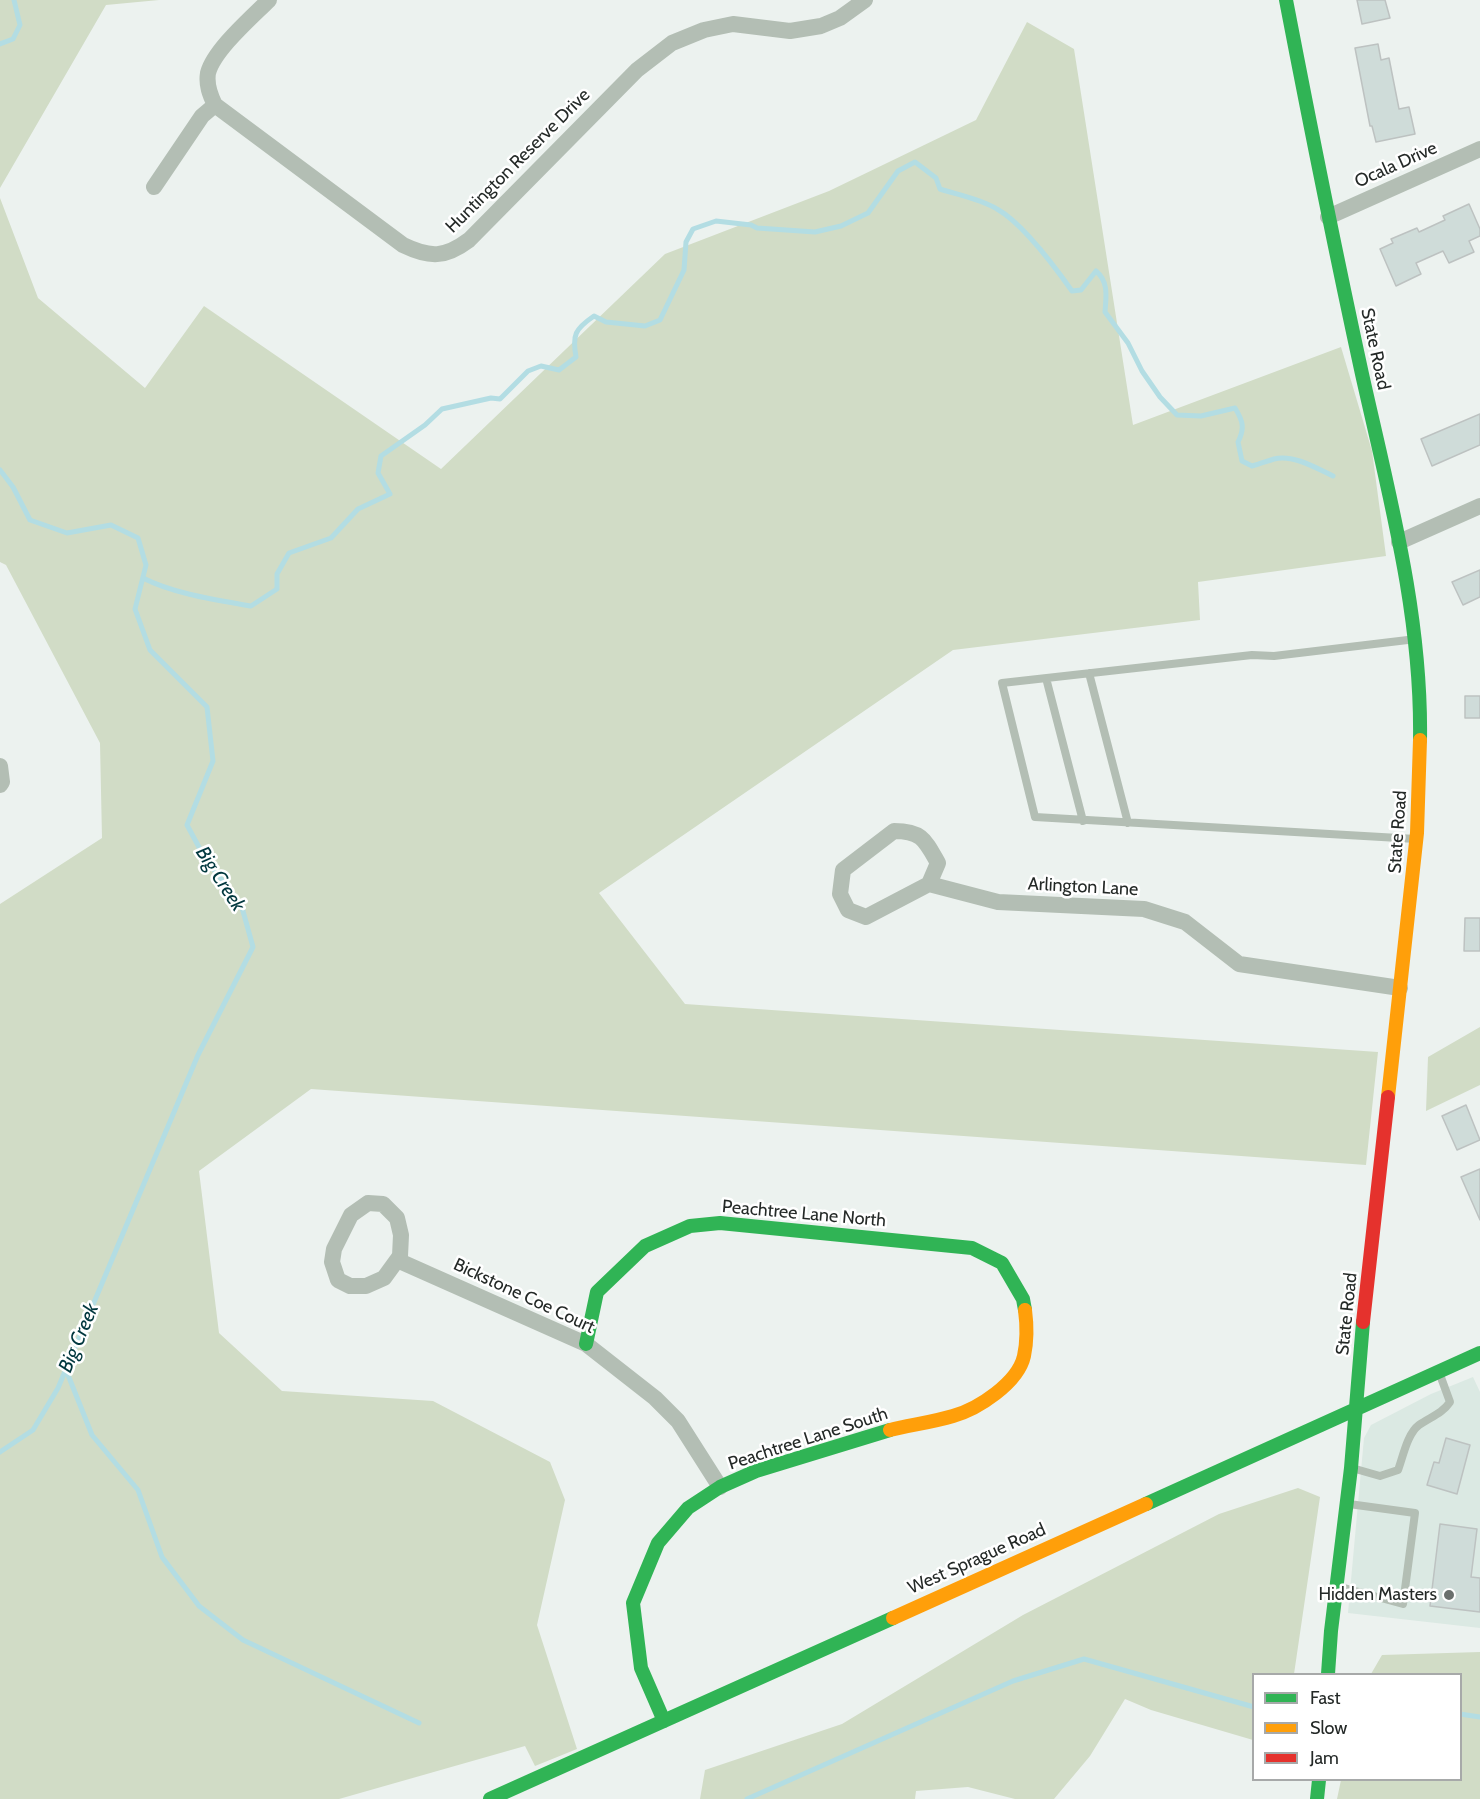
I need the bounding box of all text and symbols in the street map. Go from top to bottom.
street label: Huntington Reserve Drive [441,84,595,238]
street label: Ocala Drive [1351,137,1441,193]
street label: State Road [1356,306,1394,392]
street label: State Road [1384,790,1412,874]
water label: Big Creek [190,842,250,916]
street label: Arlington Lane [1027,873,1139,901]
street label: Peachtree Lane North [721,1196,887,1232]
street label: Bickstone Coe Court [450,1254,598,1338]
street label: State Road [1332,1272,1362,1356]
water label: Big Creek [54,1300,104,1376]
street label: Peachtree Lane South [726,1403,890,1475]
street label: West Sprague Road [905,1519,1049,1599]
place label: Hidden Masters [1318,1584,1437,1606]
marker: Hidden Masters [1442,1588,1456,1602]
legend [1252,1673,1462,1781]
text: Fast [1310,1687,1341,1709]
text: Slow [1310,1717,1347,1739]
text: Jam [1310,1747,1339,1769]

